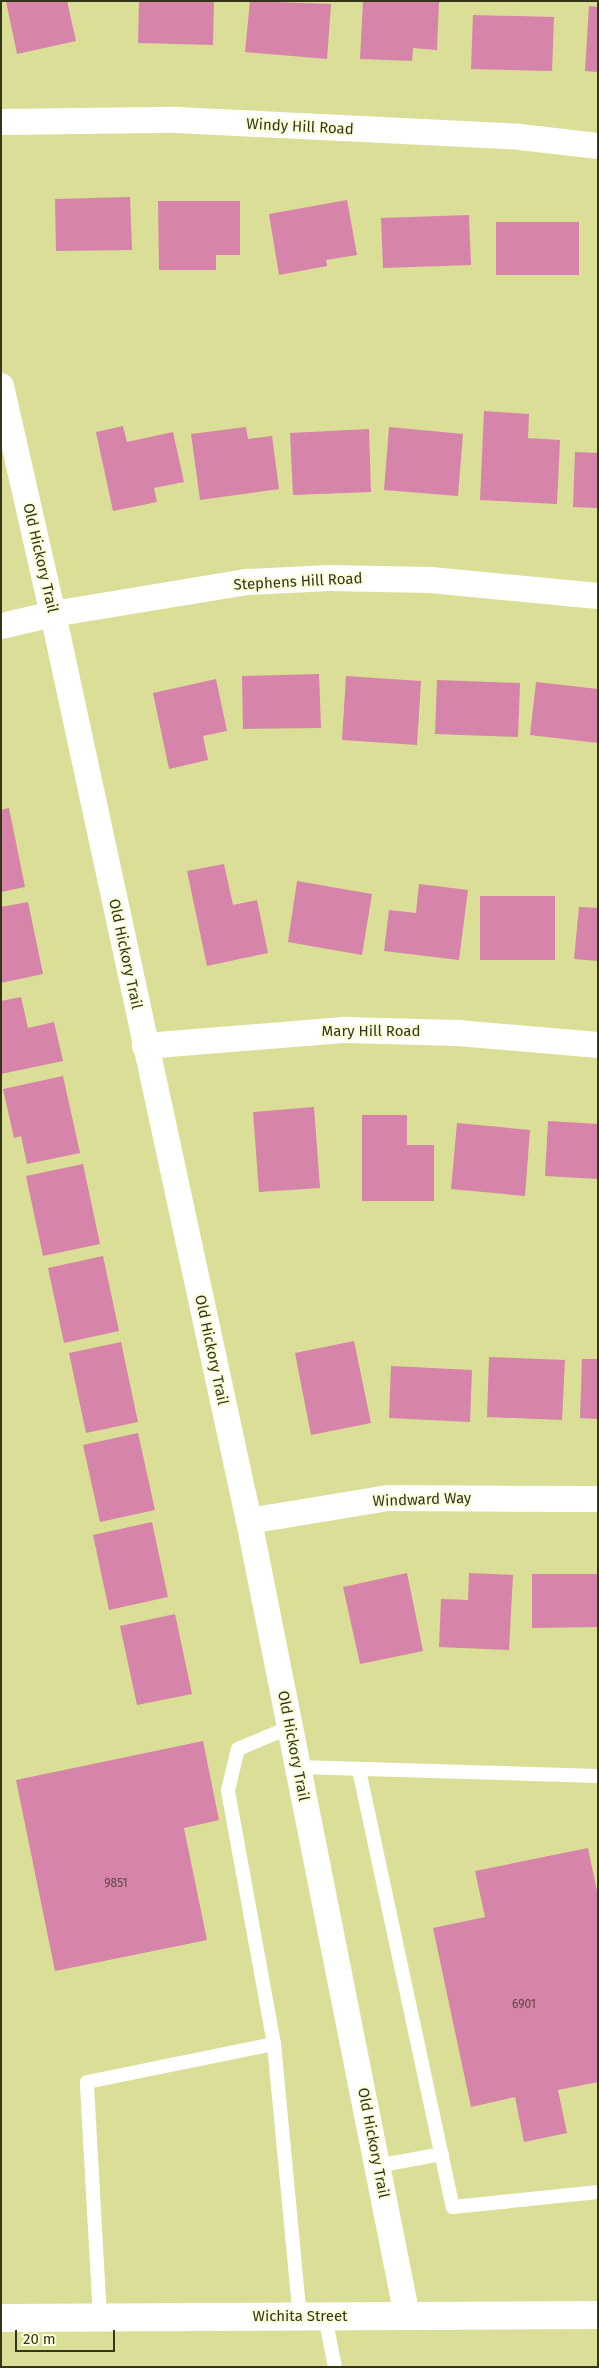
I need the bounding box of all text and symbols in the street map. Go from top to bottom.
street label: Windy Hill Road [246,115,354,139]
street label: Old Hickory Trail [19,501,61,615]
street label: Stephens Hill Road [233,570,363,594]
street label: Old Hickory Trail [105,897,145,1011]
street label: Mary Hill Road [322,1023,420,1041]
street label: Old Hickory Trail [191,1293,231,1407]
street label: Windward Way [372,1489,472,1511]
street label: Old Hickory Trail [273,1689,313,1803]
house number: 9851 [104,1877,128,1891]
house number: 6901 [512,1998,536,2012]
street label: Old Hickory Trail [353,2086,393,2200]
street label: Wichita Street [253,2308,347,2326]
scale bar [18,2320,118,2352]
text: 20 m [23,2330,56,2348]

